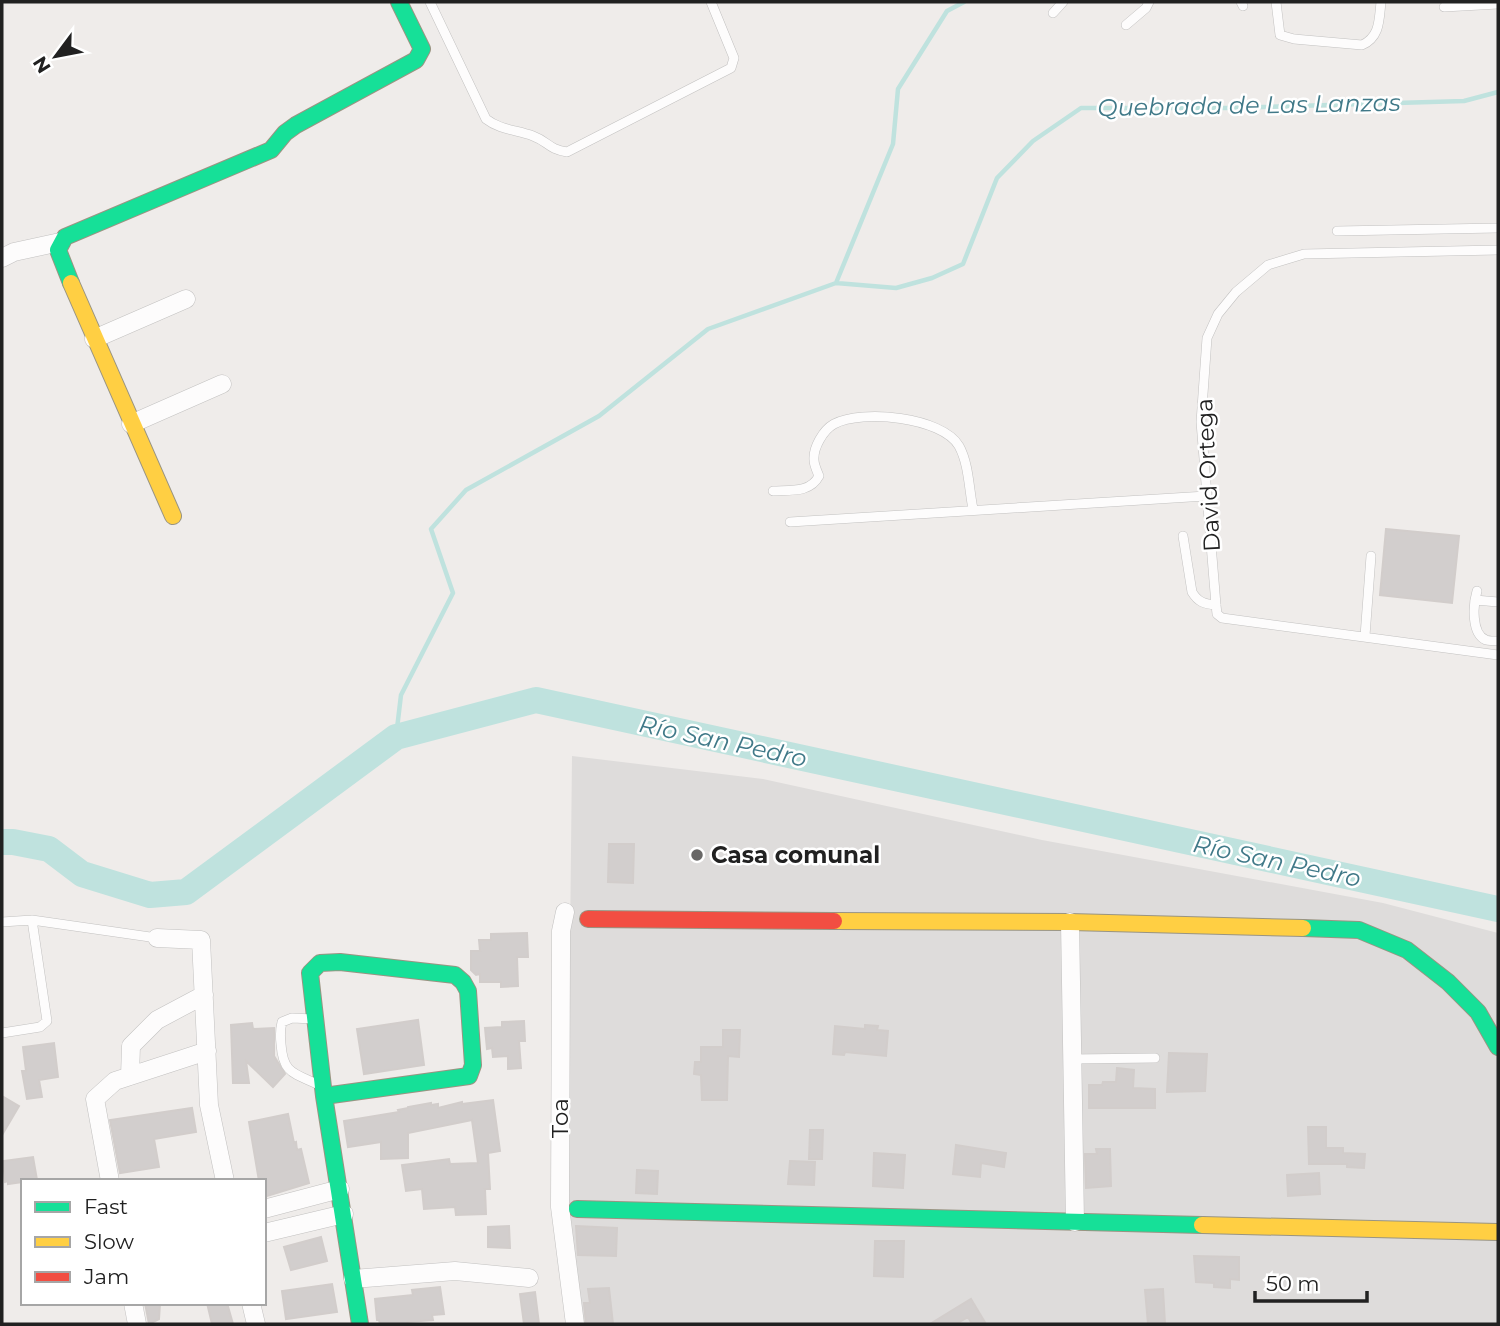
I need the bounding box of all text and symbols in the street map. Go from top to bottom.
north arrow [21,21,91,91]
text: N [28,52,56,77]
water label: Quebrada de Las Lanzas [1097,88,1401,122]
street label: David Ortega [1190,398,1226,552]
water label: Río San Pedro [636,709,810,773]
water label: Río San Pedro [1190,829,1364,893]
place label: Casa comunal [711,841,880,869]
marker: Casa comunal [689,847,705,863]
street label: Toa [546,1098,574,1138]
legend [21,1179,266,1305]
text: Fast [84,1194,128,1219]
text: Slow [84,1229,134,1254]
scale bar [1255,1260,1367,1304]
text: Jam [83,1264,129,1289]
text: 50 m [1266,1271,1320,1296]

